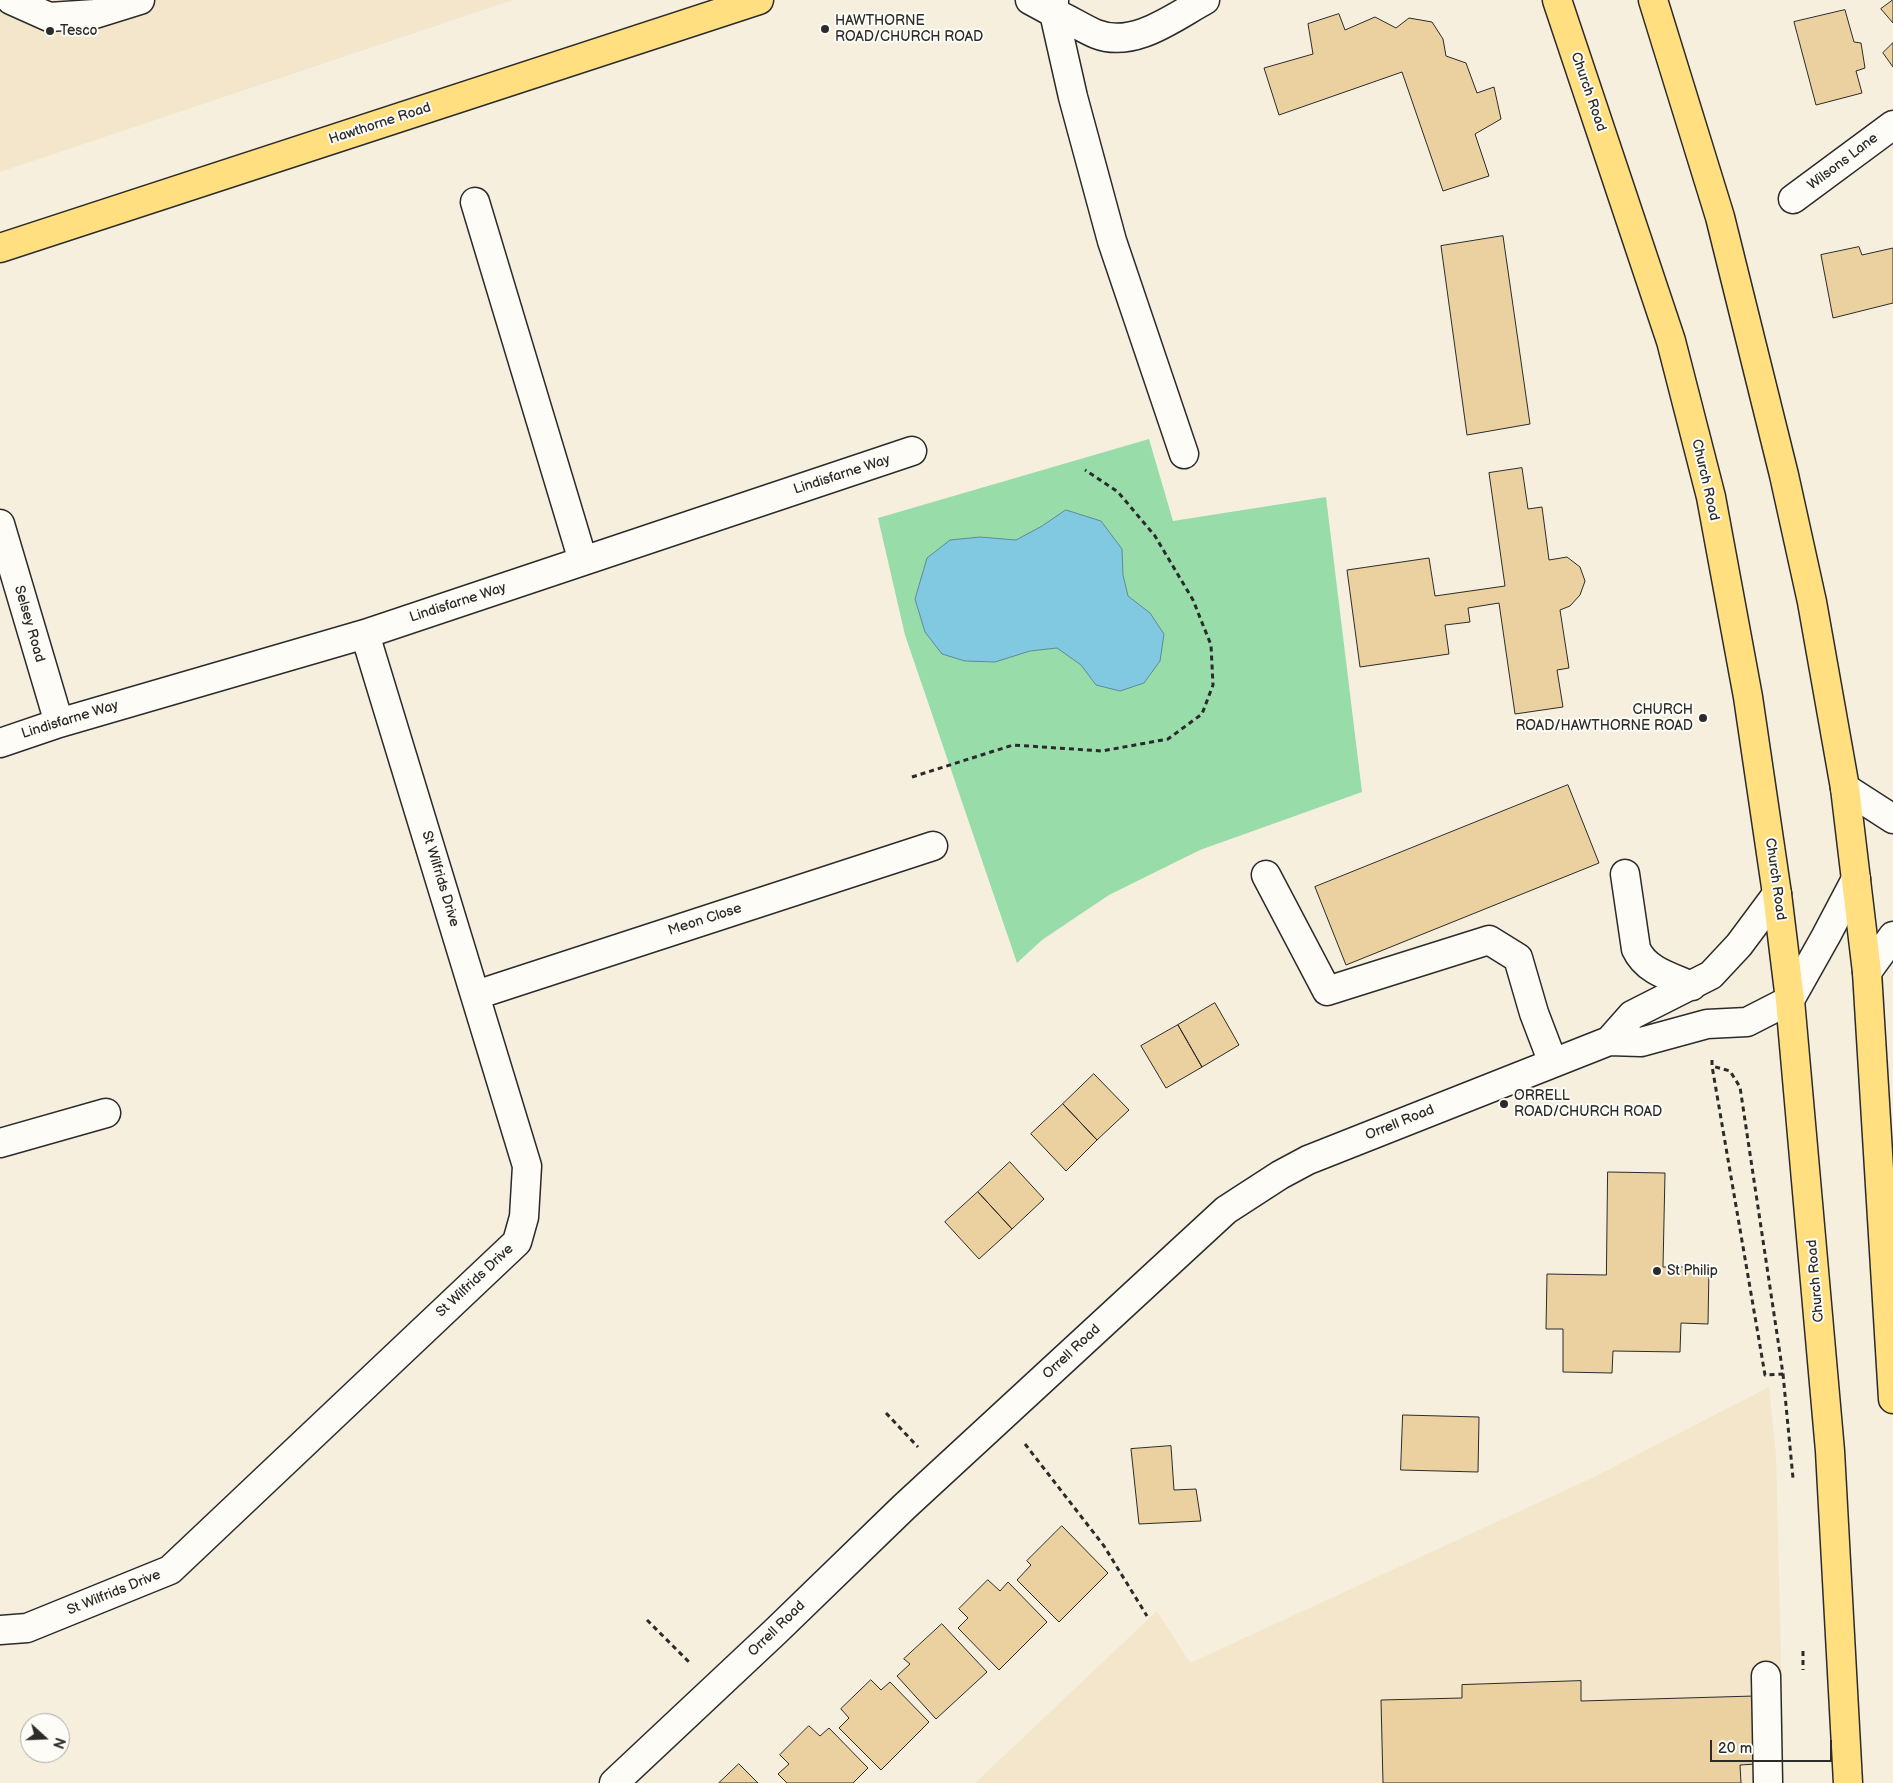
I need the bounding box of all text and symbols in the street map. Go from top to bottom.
place label: HAWTHORNE ROAD/CHURCH ROAD [835,13,983,46]
place label: Tesco [60,23,98,39]
marker: HAWTHORNE ROAD/CHURCH ROAD [819,23,831,35]
marker: Tesco [44,25,56,37]
street label: Church Road [1567,50,1609,134]
street label: Hawthorne Road [327,100,433,148]
street label: Wilsons Lane [1805,130,1881,194]
street label: Church Road [1687,438,1723,522]
street label: Lindisfarne Way [792,451,892,499]
street label: Lindisfarne Way [408,579,508,627]
street label: Selsey Road [10,584,48,664]
street label: Lindisfarne Way [20,697,120,743]
place label: CHURCH ROAD/HAWTHORNE ROAD [1515,702,1693,734]
marker: CHURCH ROAD/HAWTHORNE ROAD [1697,712,1709,724]
street label: St Wilfrids Drive [417,829,463,929]
street label: Church Road [1761,837,1789,921]
street label: Meon Close [666,900,744,940]
place label: ORRELL ROAD/CHURCH ROAD [1514,1088,1662,1120]
marker: ORRELL ROAD/CHURCH ROAD [1498,1098,1510,1110]
street label: Orrell Road [1363,1102,1437,1144]
street label: Church Road [1804,1239,1828,1323]
street label: St Wilfrids Drive [433,1241,517,1321]
place label: St Philip [1667,1263,1718,1279]
marker: St Philip [1651,1265,1663,1277]
street label: Orrell Road [1040,1321,1104,1383]
street label: St Wilfrids Drive [65,1567,163,1619]
street label: Orrell Road [745,1598,809,1660]
north arrow [20,1713,70,1763]
scale bar [1713,1730,1836,1762]
text: N [49,1735,68,1751]
text: 20 m [1718,1739,1752,1758]

